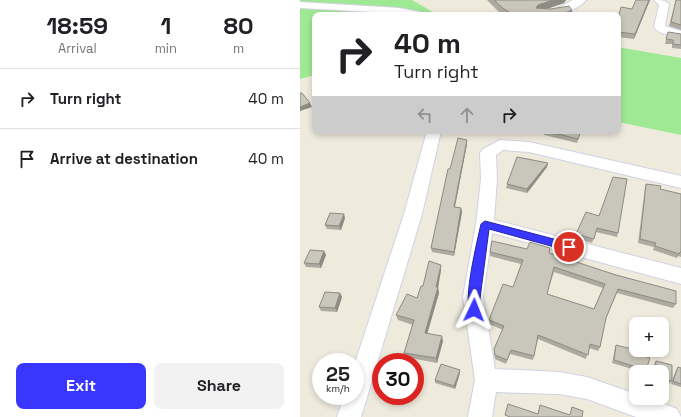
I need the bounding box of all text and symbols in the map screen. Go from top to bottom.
text: 18:59 [47,10,108,41]
text: 1 [160,10,171,41]
text: 80 [224,10,253,41]
text: 40 m [394,25,461,61]
icon: right [328,28,380,80]
text: Arrival [58,40,97,57]
text: min [155,40,177,57]
text: m [233,40,244,57]
text: Turn right [394,60,478,83]
icon: right [16,88,38,110]
text: Turn right [50,89,121,108]
text: 40 m [248,89,284,108]
icon: left [414,104,436,126]
icon: ahead [456,104,478,126]
icon: right [498,104,520,126]
icon: arrive [16,148,38,170]
text: Arrive at destination [50,149,198,168]
text: 40 m [248,149,284,168]
pin [552,230,586,264]
icon: arrive [558,236,580,258]
position arrow [453,289,495,331]
map controls [629,317,669,405]
button: + [629,317,669,357]
speed limit sign: 30 [372,353,424,405]
text: 25 [326,361,350,387]
button: Exit [16,363,146,409]
button: Share [154,363,284,409]
button: − [629,365,669,405]
text: km/h [326,382,350,395]

